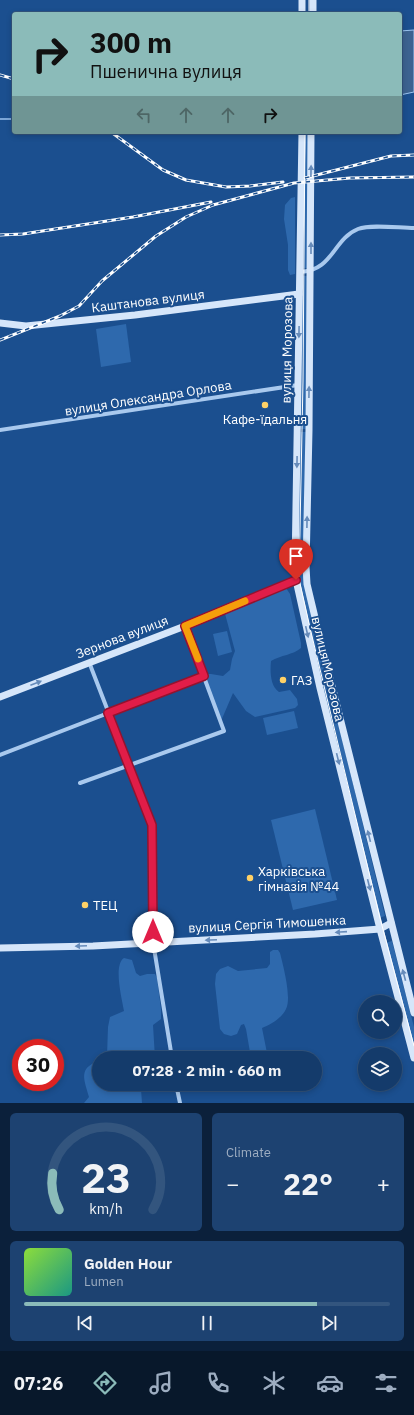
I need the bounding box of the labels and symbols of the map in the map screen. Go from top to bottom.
one-way arrow [308,164,314,177]
one-way arrow [308,241,314,254]
street label: Каштанова вулиця [90,286,206,316]
street label: вулиця Морозова [278,296,296,404]
one-way arrow [296,326,302,339]
street label: вулиця Олександра Орлова [63,376,233,420]
one-way arrow [306,385,312,398]
marker: Кафе-їдальня [260,400,270,410]
place label: Кафе-їдальня [223,411,307,428]
one-way arrow [294,456,300,469]
one-way arrow [303,516,310,528]
pin [279,539,313,580]
street label: Зернова вулиця [73,612,171,662]
street label: вулиця Морозова [308,615,348,723]
one-way arrow [305,626,311,638]
place label: ГАЗ [291,672,312,689]
marker: ГАЗ [278,675,288,685]
one-way arrow [31,679,43,685]
one-way arrow [335,752,341,765]
one-way arrow [366,830,372,842]
place label: Харківська гімназія №44 [258,863,339,895]
marker: Харківська гімназія №44 [245,873,255,883]
one-way arrow [366,879,372,891]
place label: ТЕЦ [93,897,118,914]
marker: ТЕЦ [80,900,90,910]
position arrow [132,911,174,953]
street label: вулиця Сергія Тимошенка [188,911,346,937]
one-way arrow [335,929,347,936]
one-way arrow [205,936,217,943]
one-way arrow [75,943,87,950]
one-way arrow [401,969,407,982]
speed limit sign: 30 [12,1039,64,1091]

